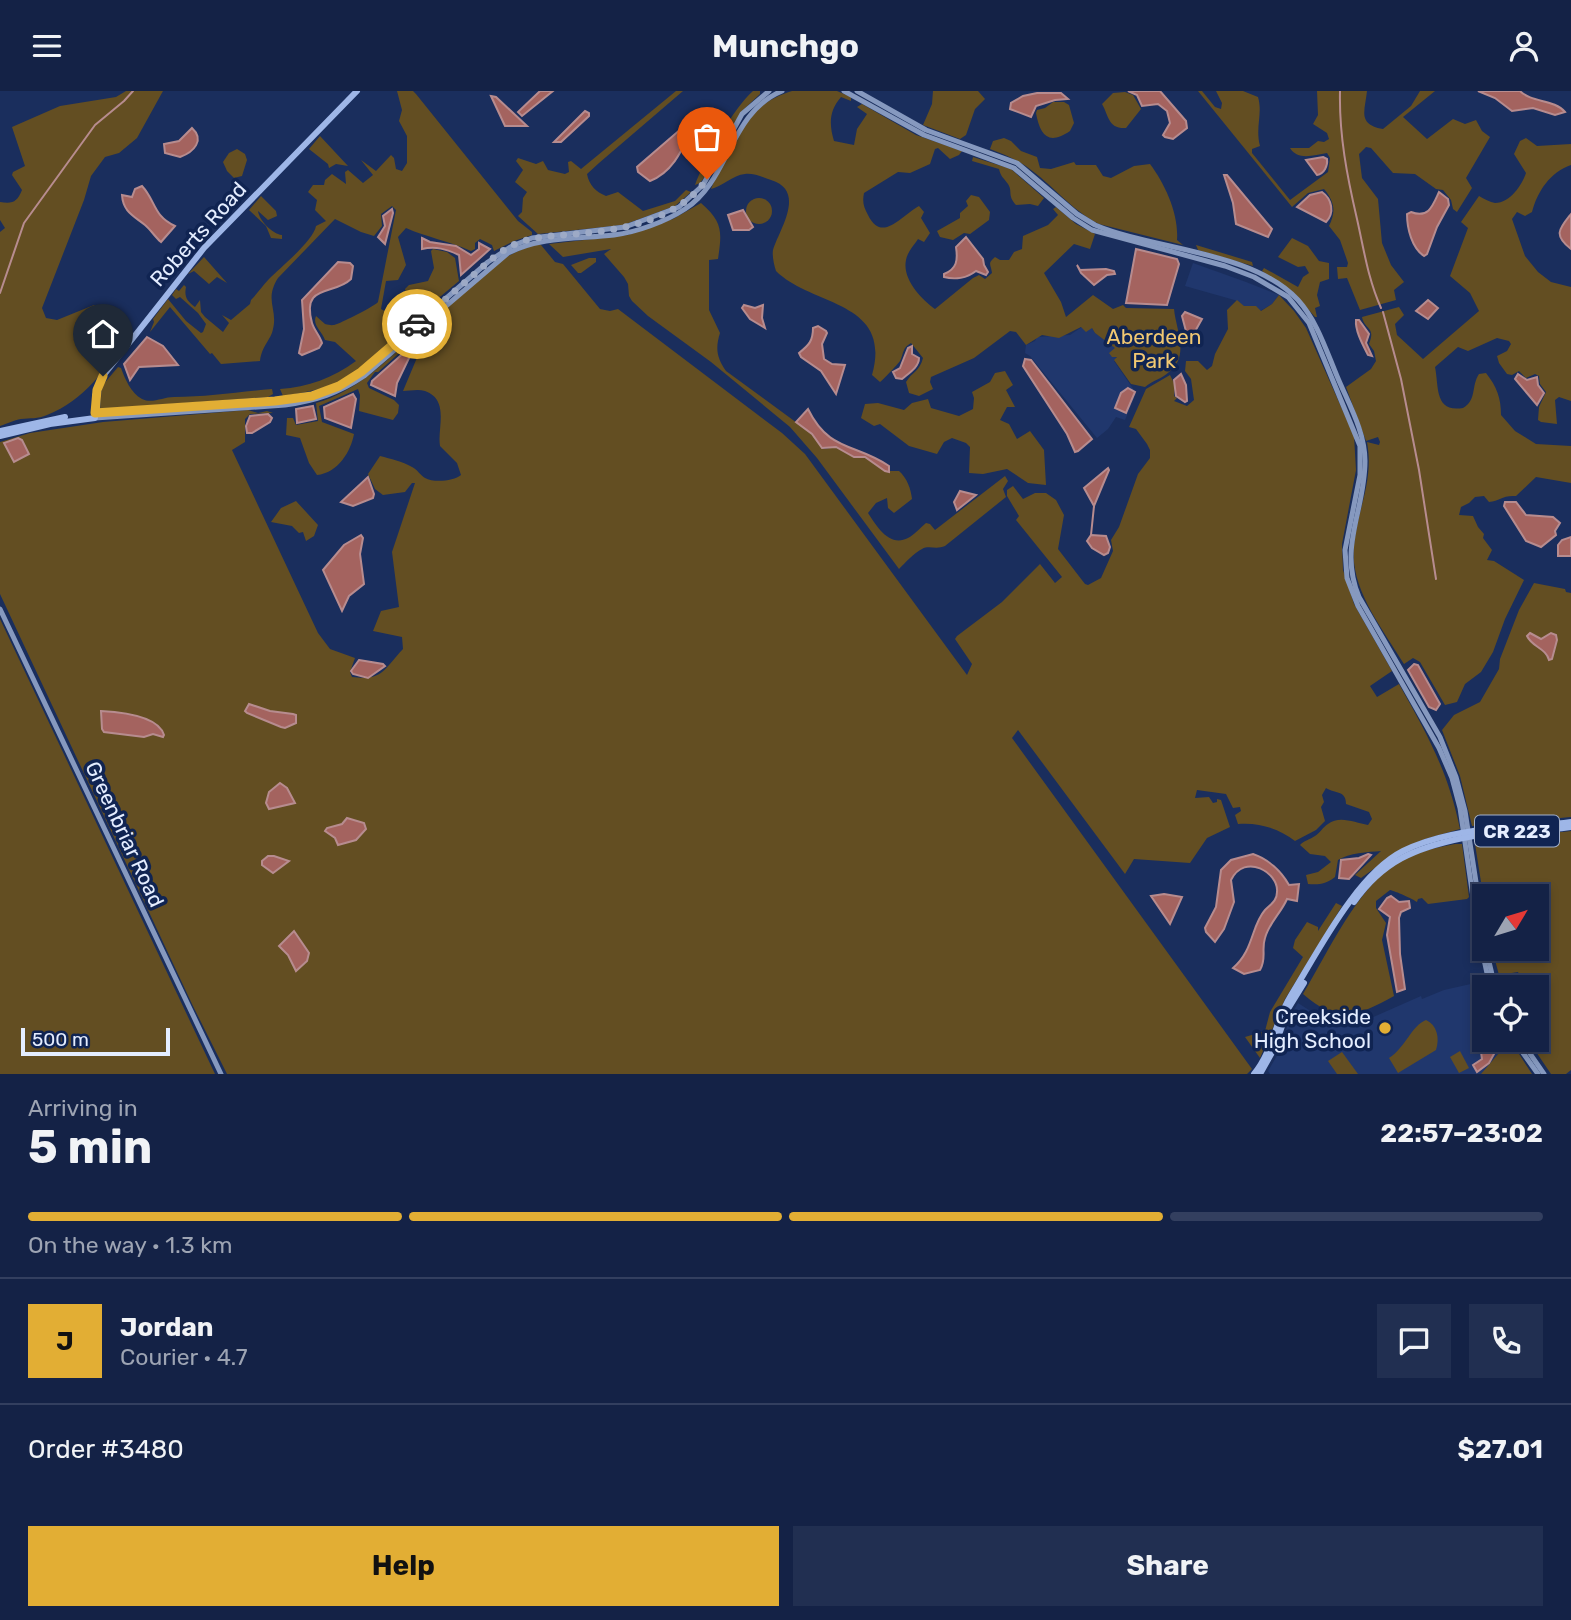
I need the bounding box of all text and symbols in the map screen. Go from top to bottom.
icon: menu [28,27,66,65]
text: Munchgo [712,27,859,65]
icon: person [1505,27,1543,65]
pin [677,107,737,179]
icon: bag [688,118,726,156]
street label: Roberts Road [145,177,251,291]
courier [382,289,452,359]
pin [73,304,133,376]
icon: car [398,305,436,343]
icon: home [84,315,122,353]
park label: Aberdeen Park [1107,324,1201,373]
street label: Greenbriar Road [80,757,170,911]
road number: CR 223 [1475,815,1559,846]
north arrow [1472,884,1549,961]
map controls [1472,884,1549,1052]
button: locate [1472,975,1549,1052]
place label: Creekside High School [1254,1004,1371,1053]
marker: Creekside High School [1377,1020,1393,1036]
scale bar [21,1025,170,1057]
text: 500 m [32,1028,89,1051]
text: Arriving in [28,1094,138,1122]
text: 22:57–23:02 [1380,1118,1543,1149]
text: 5 min [28,1120,152,1175]
text: On the way · 1.3 km [28,1231,233,1259]
button: chat [1377,1304,1451,1378]
button: phone [1469,1304,1543,1378]
text: Jordan [120,1312,213,1343]
text: J [56,1326,74,1357]
text: Courier · 4.7 [120,1343,247,1371]
text: Order #3480 [28,1434,184,1465]
text: $27.01 [1458,1434,1543,1465]
button: Help [28,1526,779,1606]
button: Share [793,1526,1543,1606]

